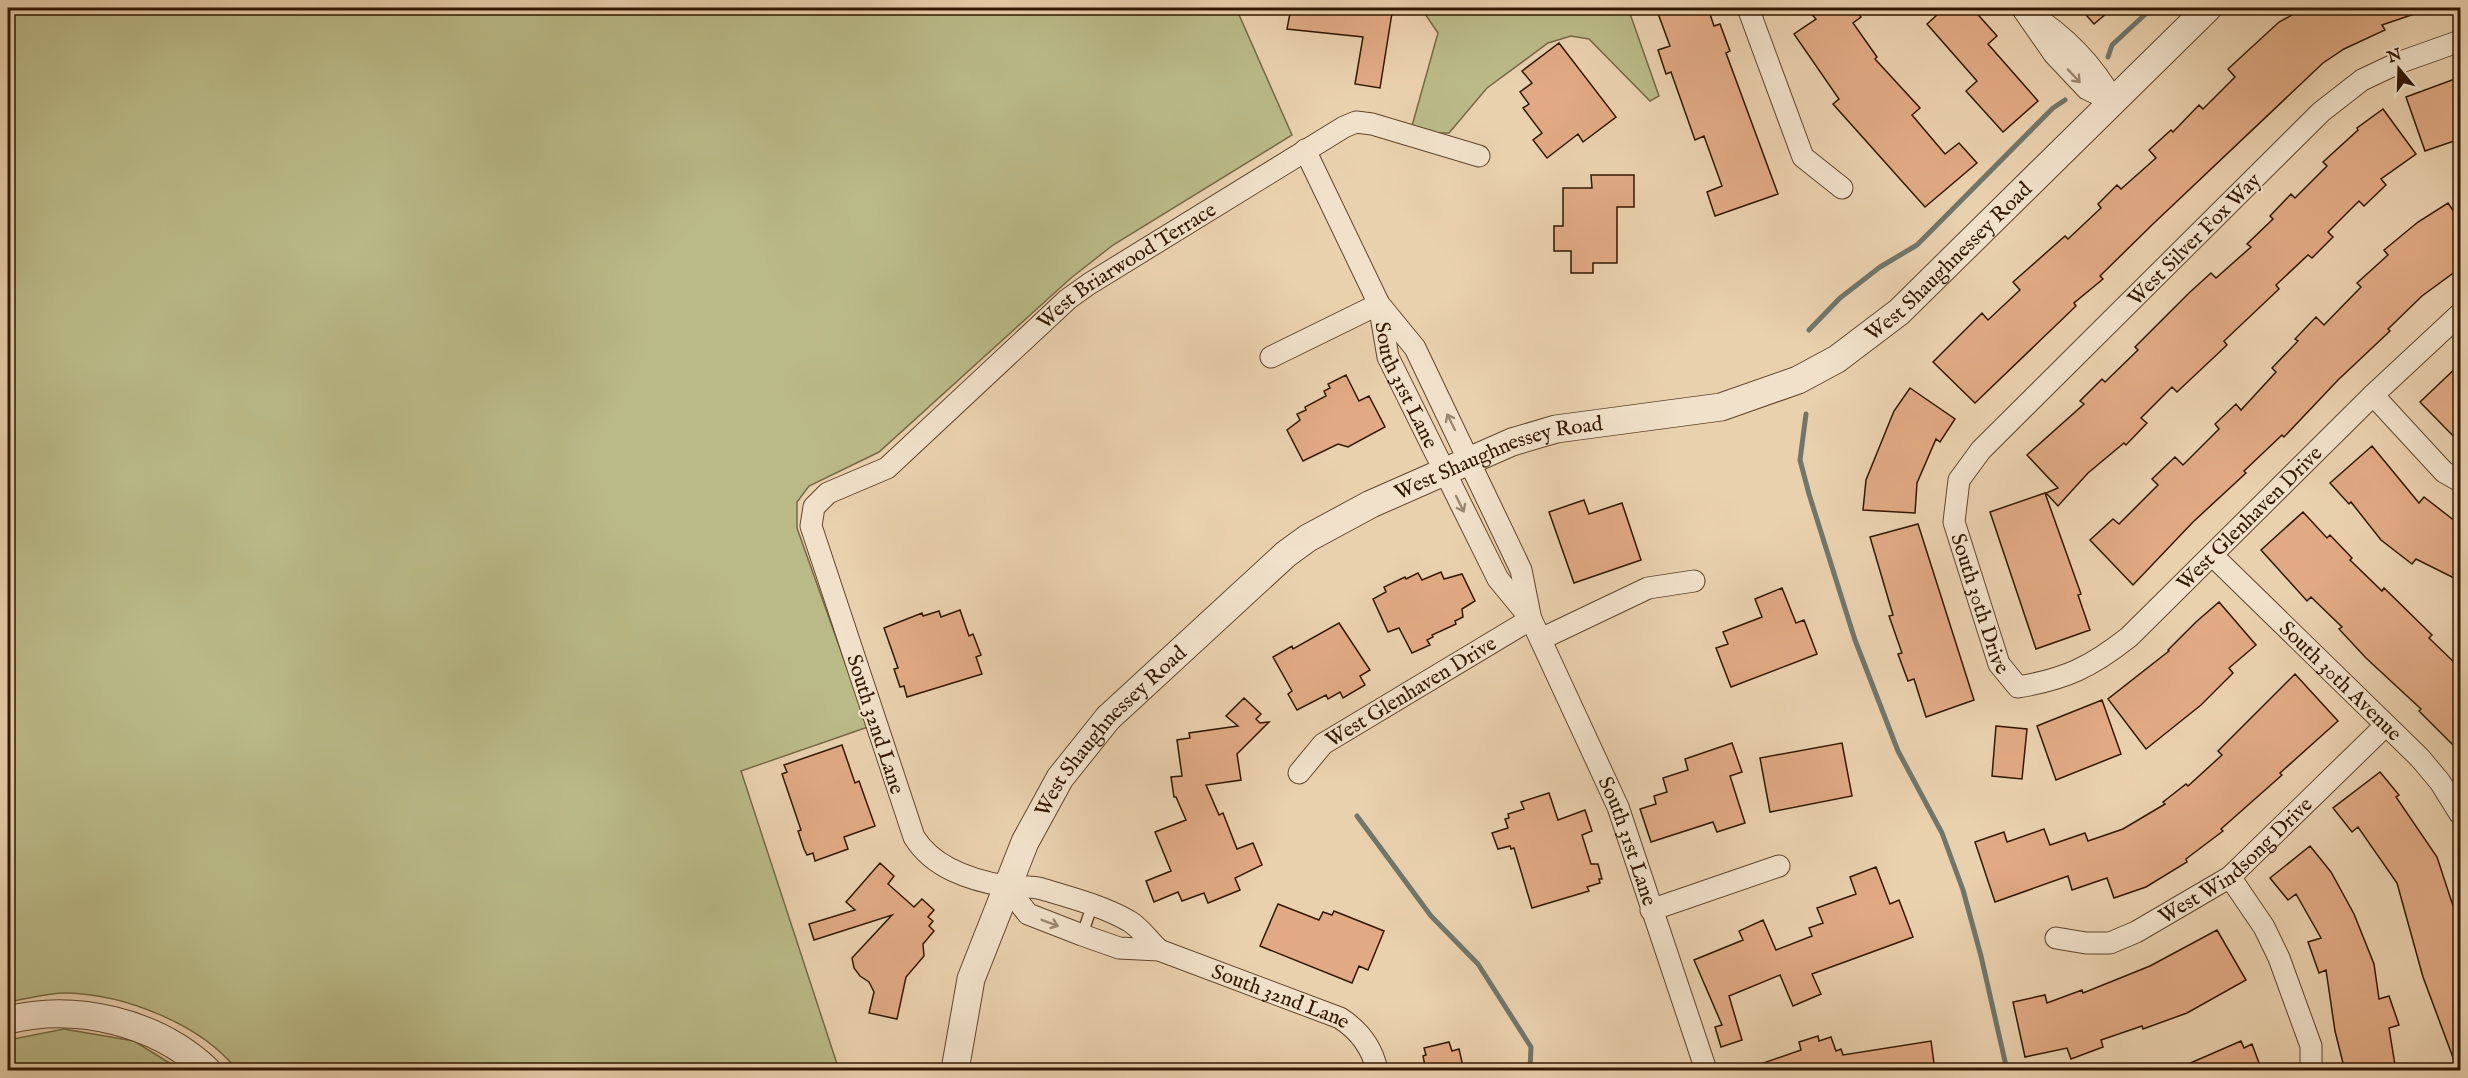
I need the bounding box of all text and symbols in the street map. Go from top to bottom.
north arrow [2369,39,2429,99]
text: N [2384,45,2405,69]
one-way arrow [2067,68,2082,83]
street label: West Silver Fox Way [2123,167,2268,312]
street label: West Shaughnessey Road [1860,176,2039,348]
street label: West Briarwood Terrace [1032,197,1222,336]
street label: South 31st Lane [1367,320,1443,454]
street label: West Shaughnessey Road [1391,411,1605,507]
one-way arrow [1444,414,1456,432]
street label: West Glenhaven Drive [2172,440,2329,597]
one-way arrow [1455,494,1467,512]
street label: South 30th Drive [1943,530,2015,681]
street label: South 30th Avenue [2273,616,2407,748]
street label: West Glenhaven Drive [1321,631,1502,754]
street label: West Shaughnessey Road [1030,640,1193,822]
street label: South 32nd Lane [839,651,910,798]
street label: South 31st Lane [1591,773,1662,910]
street label: West Windsong Drive [2154,792,2319,931]
one-way arrow [1040,918,1059,929]
street label: South 32nd Lane [1208,959,1355,1036]

